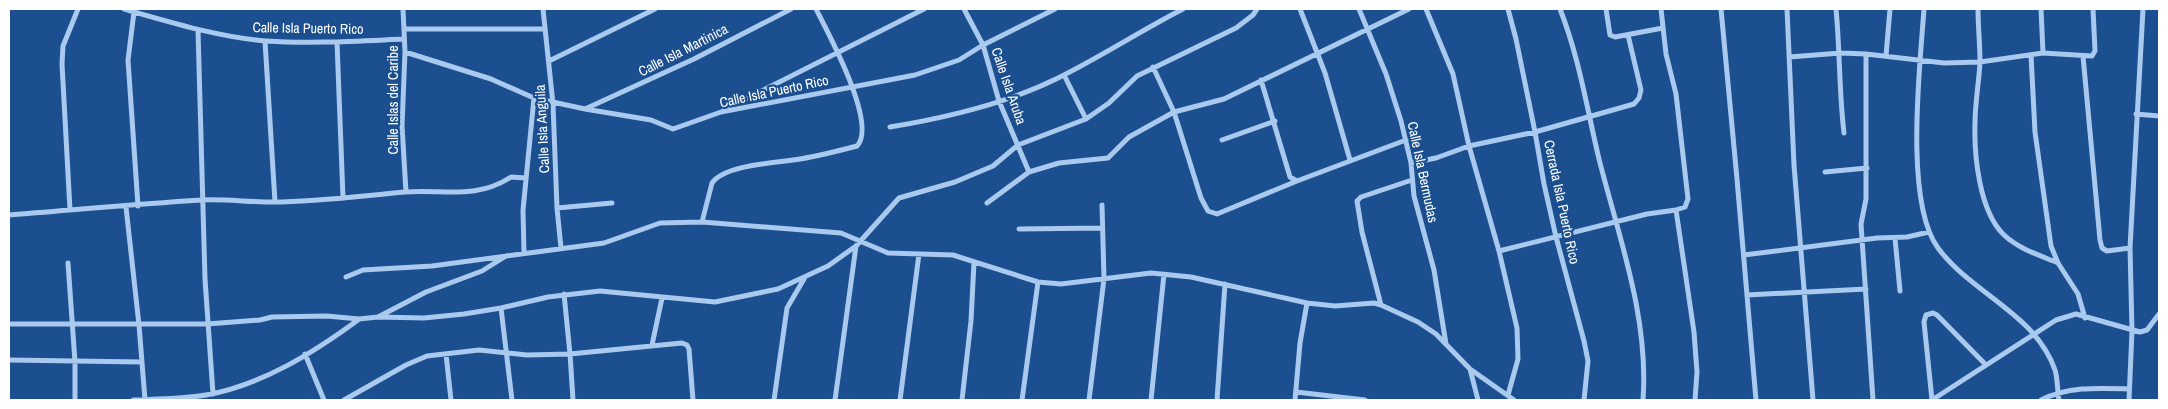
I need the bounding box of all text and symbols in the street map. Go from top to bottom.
street label: Calle Isla Puerto Rico [252,18,364,38]
street label: Calle Isla Martinica [635,19,731,80]
street label: Calle Islas del Caribe [384,45,402,155]
street label: Calle Isla Aruba [987,45,1031,128]
street label: Calle Isla Puerto Rico [718,71,830,111]
street label: Calle Isla Anguila [531,84,553,174]
street label: Calle Isla Bermudas [1404,120,1443,224]
street label: Cerrada Isla Puerto Rico [1540,138,1584,266]

